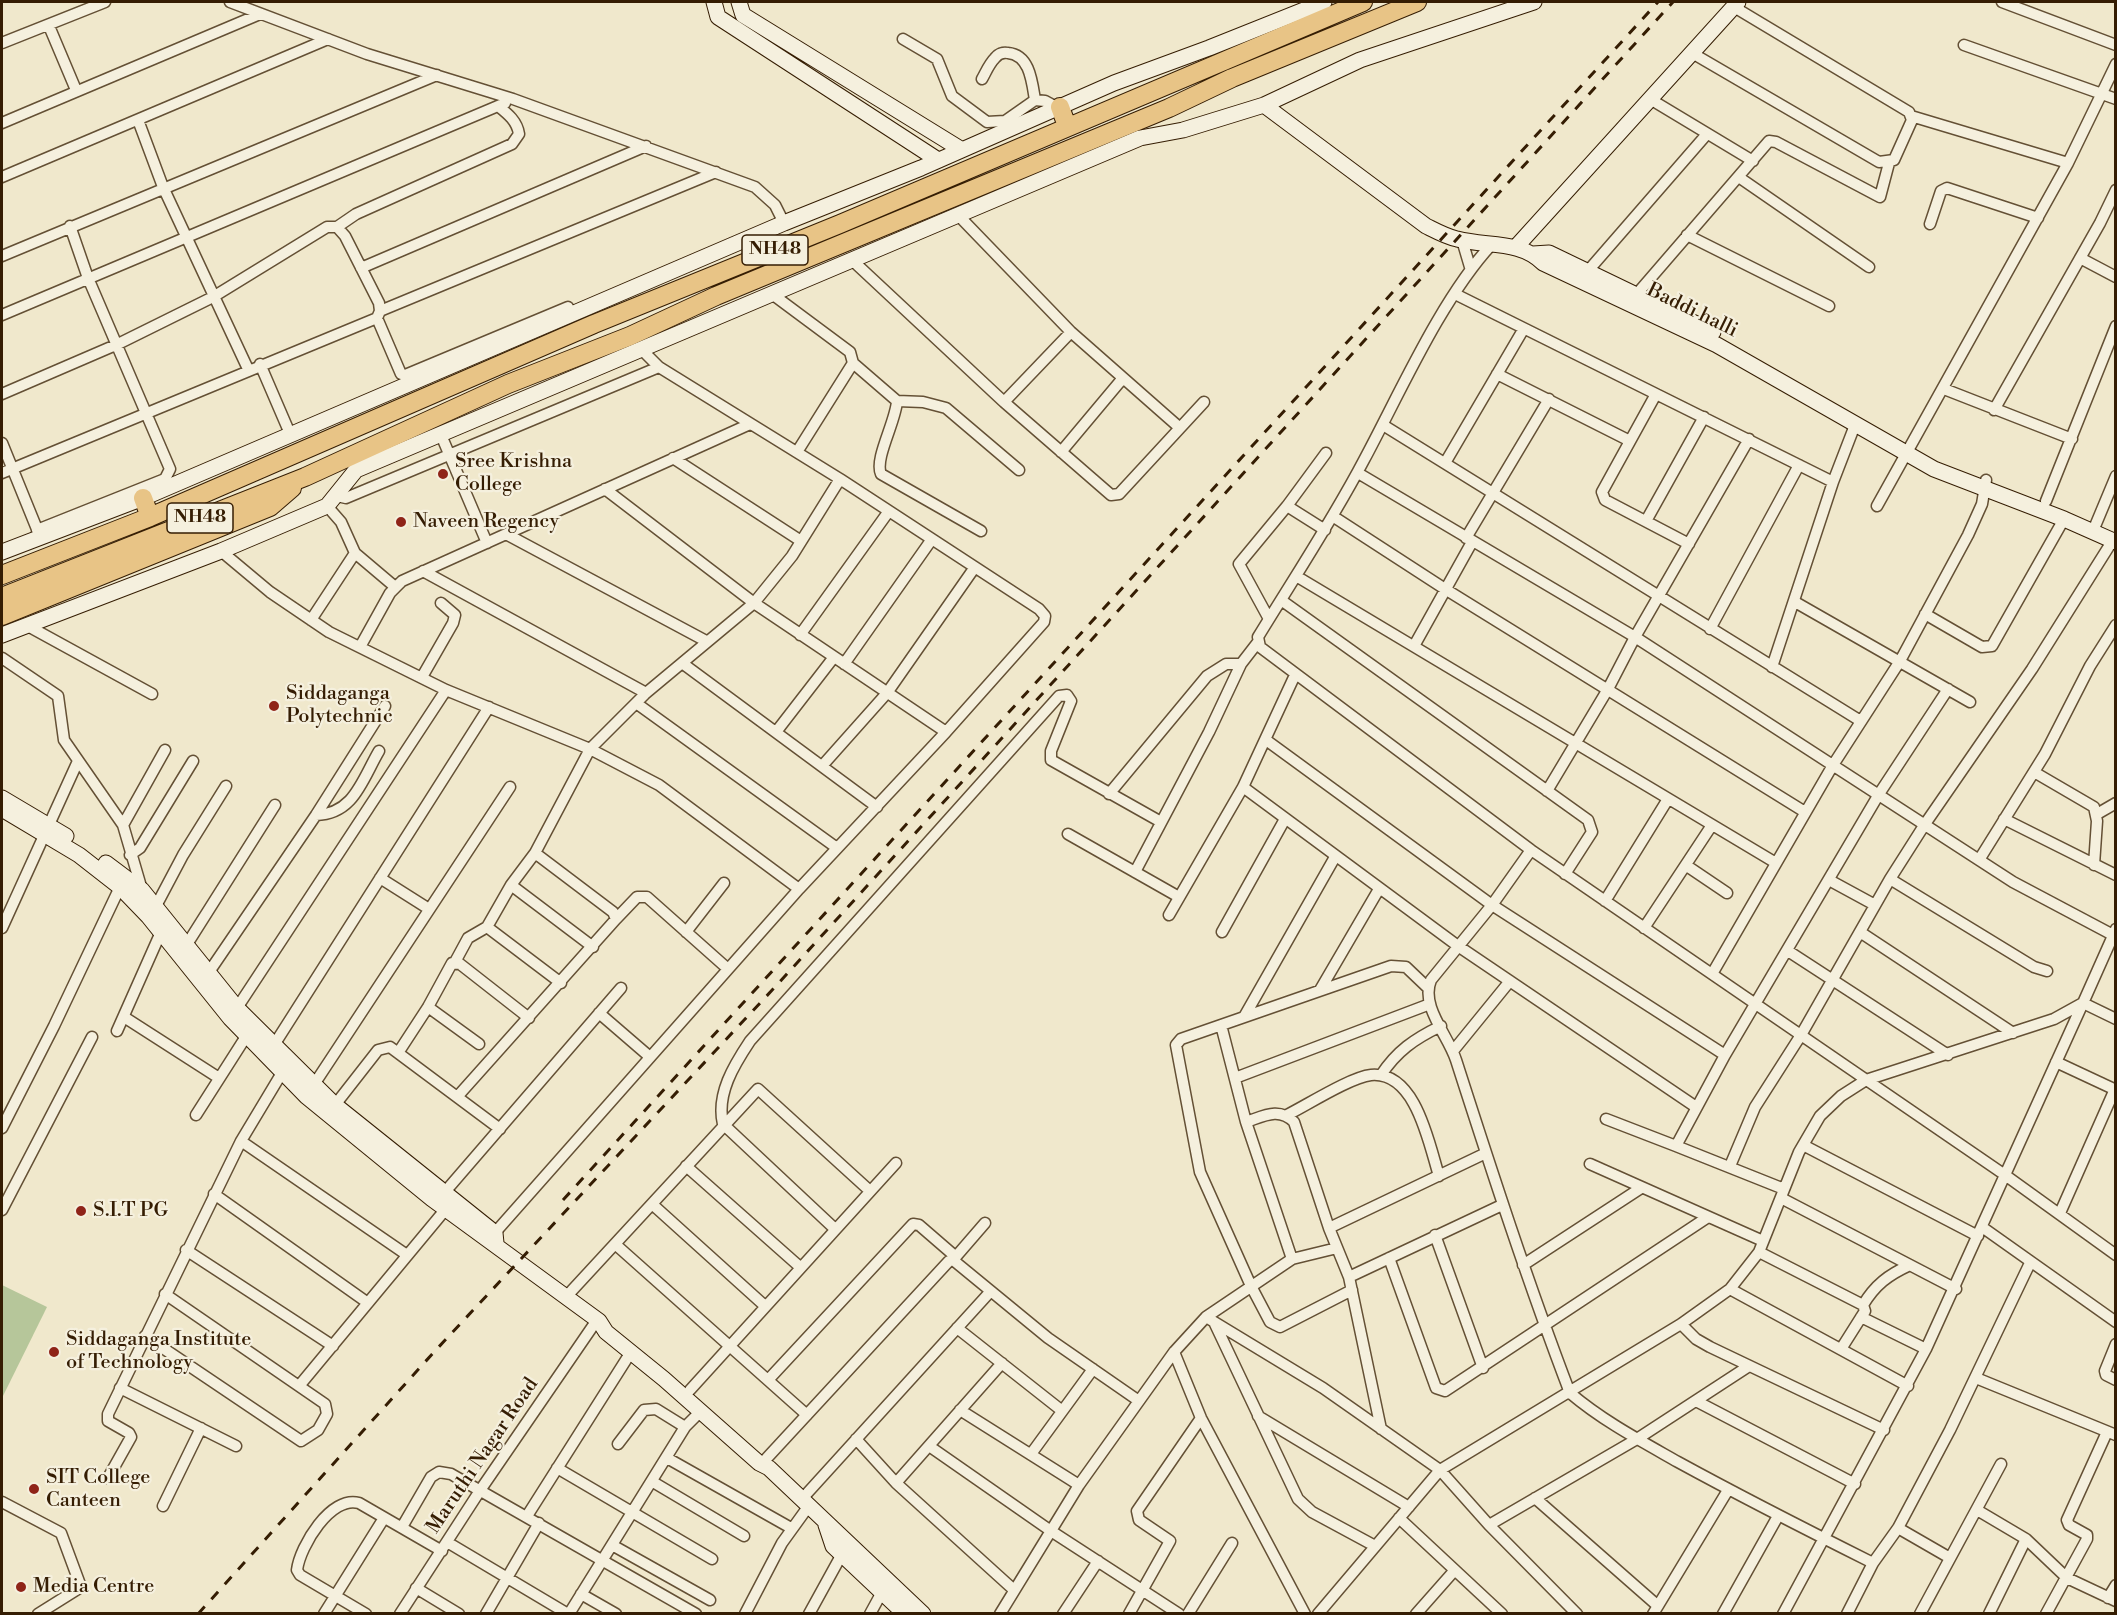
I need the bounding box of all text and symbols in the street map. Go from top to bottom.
road number: NH48 [742,235,808,265]
street label: Baddi halli [1643,279,1741,343]
place label: Sree Krishna College [455,450,572,497]
marker: Sree Krishna College [436,467,450,481]
road number: NH48 [167,503,233,533]
place label: Naveen Regency [413,510,559,534]
marker: Naveen Regency [394,515,408,529]
place label: Siddaganga Polytechnic [286,682,393,729]
marker: Siddaganga Polytechnic [267,699,281,713]
place label: S.I.T PG [93,1199,168,1223]
marker: S.I.T PG [74,1204,88,1218]
place label: Siddaganga Institute of Technology [66,1328,251,1375]
marker: Siddaganga Institute of Technology [47,1345,61,1359]
street label: Maruthi Nagar Road [422,1374,544,1538]
place label: SIT College Canteen [46,1466,150,1513]
marker: SIT College Canteen [27,1482,41,1496]
place label: Media Centre [33,1575,154,1599]
marker: Media Centre [14,1580,28,1594]

